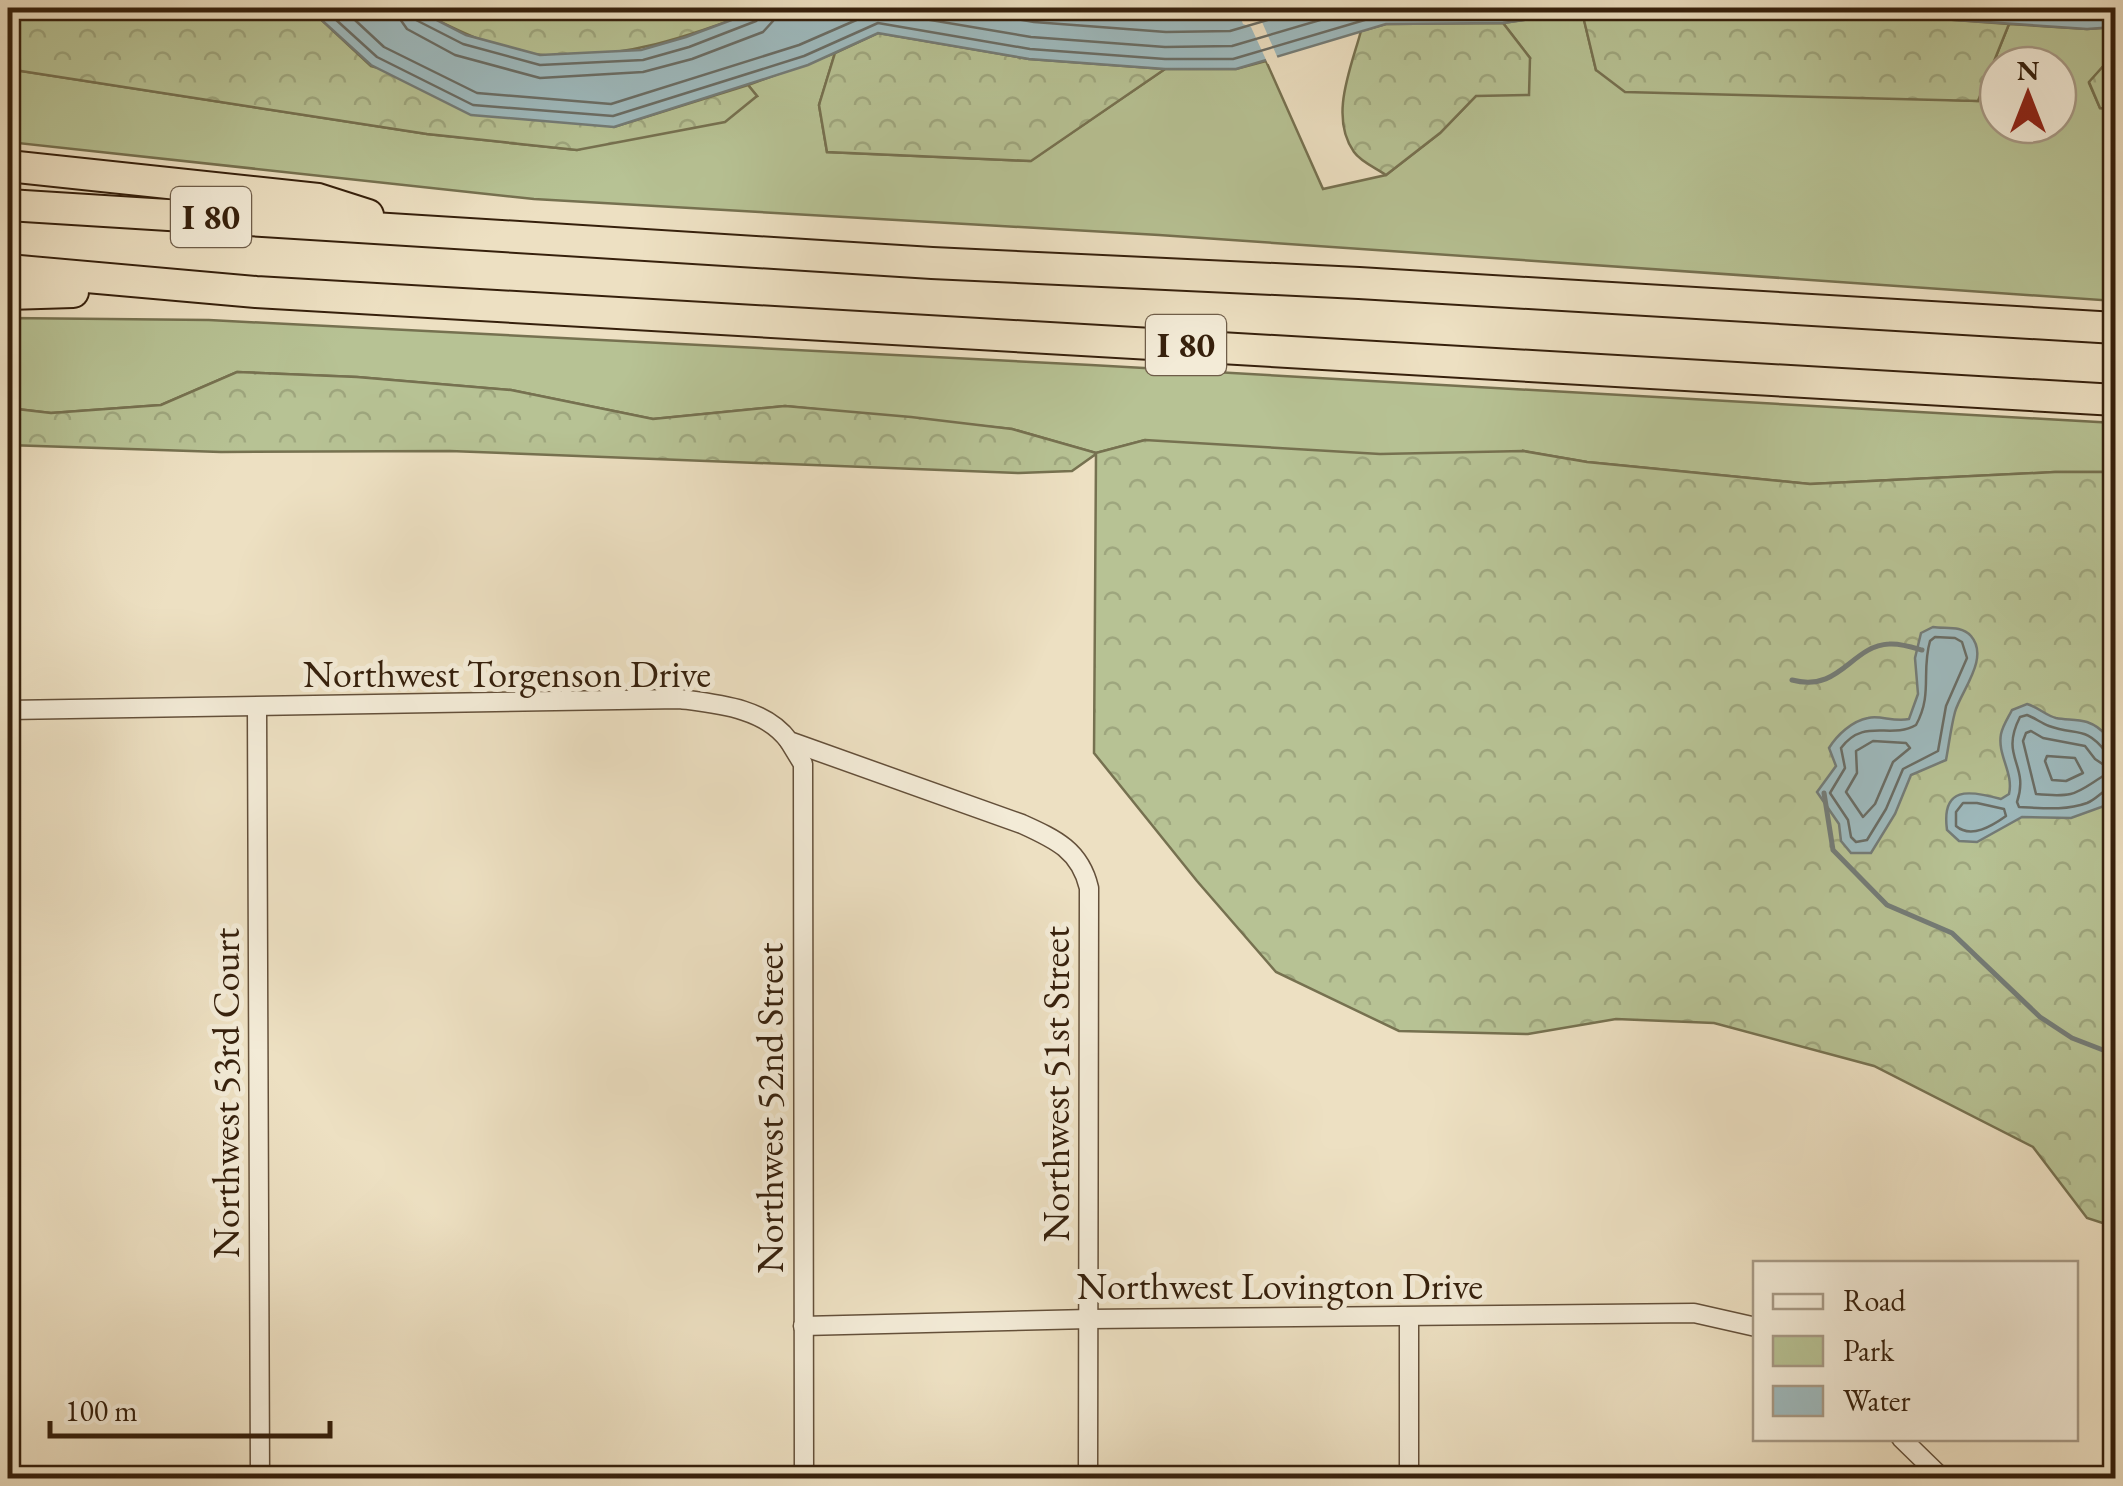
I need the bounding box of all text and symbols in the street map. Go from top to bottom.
north arrow [1978,45,2078,145]
text: N [2017,52,2040,88]
road number: I 80 [171,187,251,247]
road number: I 80 [1146,315,1226,375]
street label: Northwest Torgenson Drive [303,649,711,698]
street label: Northwest 51st Street [1031,926,1080,1242]
street label: Northwest 53rd Court [201,928,250,1258]
street label: Northwest 52nd Street [745,943,794,1273]
street label: Northwest Lovington Drive [1077,1261,1483,1310]
legend [1753,1261,2078,1441]
text: Road [1843,1281,1907,1320]
text: Park [1843,1331,1895,1370]
scale bar [50,1376,330,1438]
text: Water [1843,1381,1911,1420]
text: 100 m [65,1391,138,1430]

